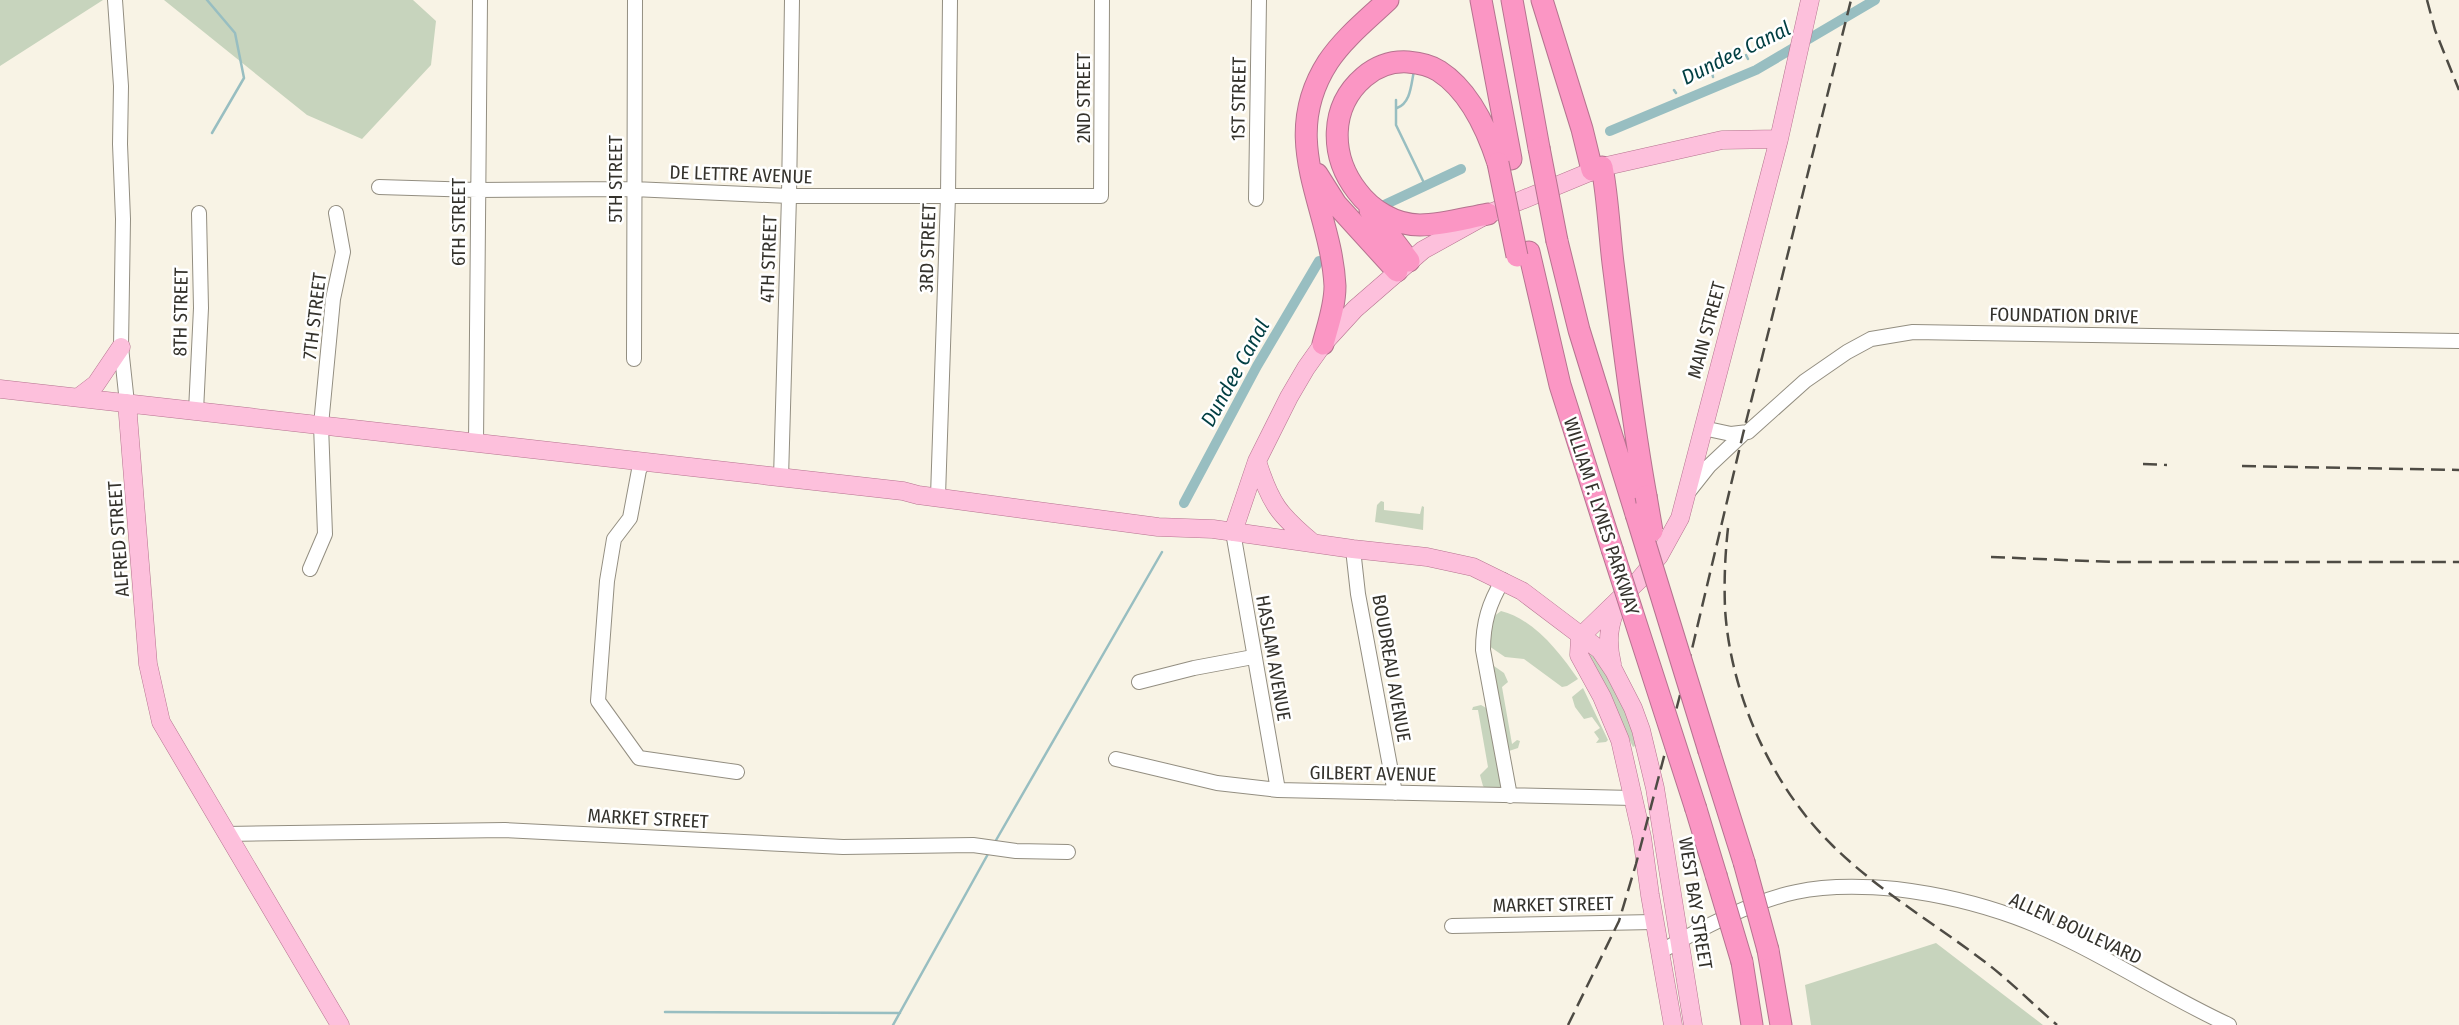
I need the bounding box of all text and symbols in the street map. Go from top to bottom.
water label: Dundee Canal [1677,15,1795,91]
street label: 2ND STREET [1072,53,1095,143]
street label: 1ST STREET [1226,56,1251,141]
street label: 5TH STREET [604,135,627,223]
street label: DE LETTRE AVENUE [669,161,813,188]
street label: 6TH STREET [447,178,470,266]
street label: 3RD STREET [914,203,941,293]
street label: 4TH STREET [755,215,782,303]
street label: 8TH STREET [168,267,193,357]
street label: 7TH STREET [298,271,331,361]
street label: MAIN STREET [1683,279,1730,381]
street label: FOUNDATION DRIVE [1989,303,2139,328]
water label: Dundee Canal [1195,315,1275,431]
street label: WILLIAM F. LYNES PARKWAY [1559,414,1645,618]
street label: ALFRED STREET [103,480,134,598]
street label: HASLAM AVENUE [1251,593,1296,723]
street label: BOUDREAU AVENUE [1367,593,1416,744]
street label: GILBERT AVENUE [1309,761,1437,786]
street label: MARKET STREET [587,804,709,833]
street label: WEST BAY STREET [1674,835,1717,971]
street label: ALLEN BOULEVARD [2006,888,2146,969]
street label: MARKET STREET [1492,892,1614,917]

